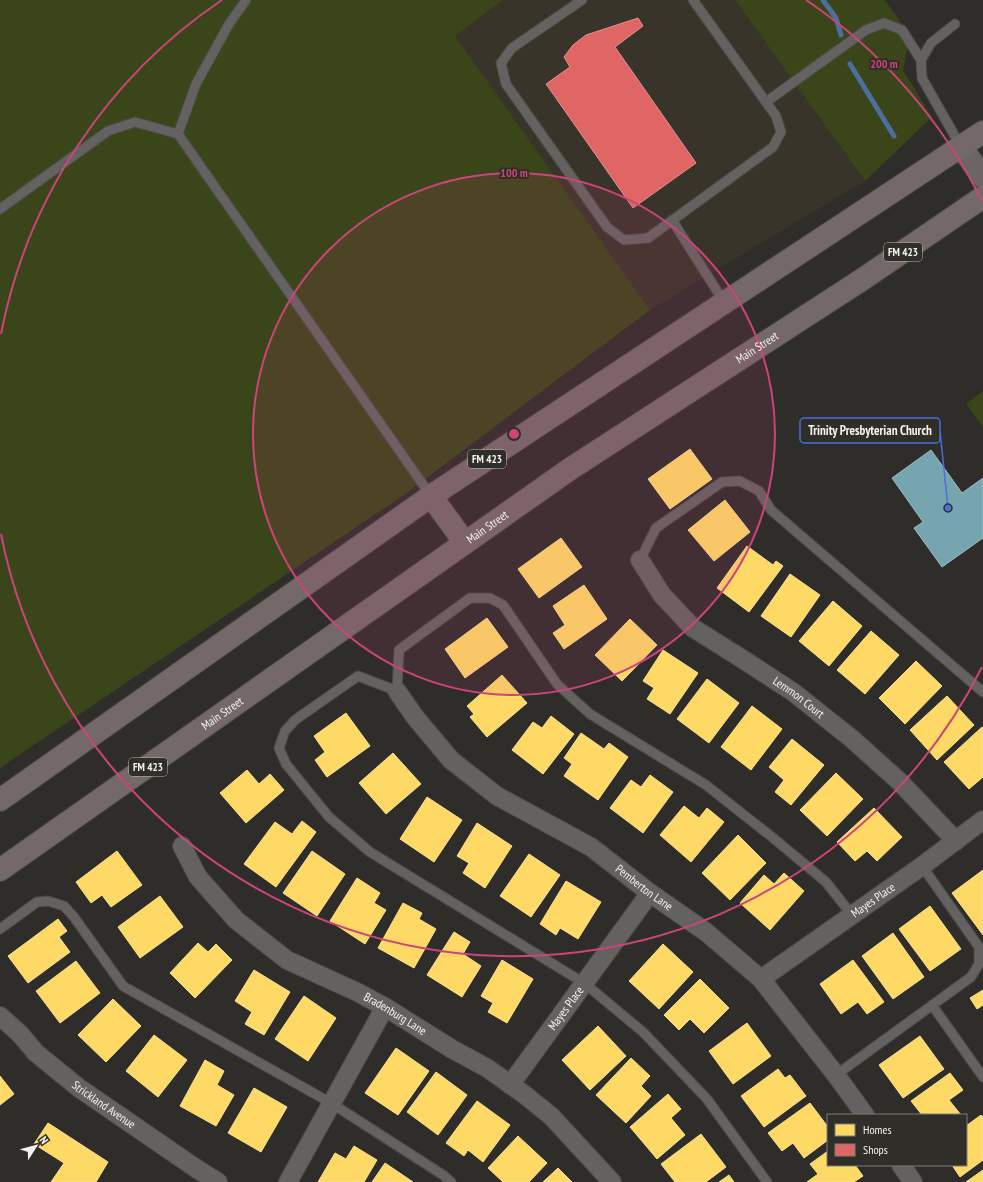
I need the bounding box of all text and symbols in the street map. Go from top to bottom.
text: 200 m [870,56,898,71]
text: 100 m [500,165,528,180]
road number: FM 423 [884,243,922,261]
street label: Main Street [733,328,782,367]
callout: Trinity Presbyterian Church [800,418,940,443]
text: Trinity Presbyterian Church [808,422,932,439]
centre of rings [507,427,521,441]
road number: FM 423 [468,450,506,468]
street label: Main Street [463,506,512,547]
street label: Lemmon Court [770,673,828,721]
street label: Main Street [198,693,247,733]
road number: FM 423 [129,758,167,776]
street label: Pemberton Lane [613,861,676,914]
street label: Mayes Place [848,879,898,921]
street label: Mayes Place [545,983,587,1033]
street label: Bradenburg Lane [361,989,429,1038]
street label: Strickland Avenue [69,1077,139,1132]
legend [827,1114,967,1166]
text: Homes [863,1122,891,1137]
north arrow [16,1126,56,1166]
text: N [37,1134,52,1147]
text: Shops [863,1142,888,1157]

